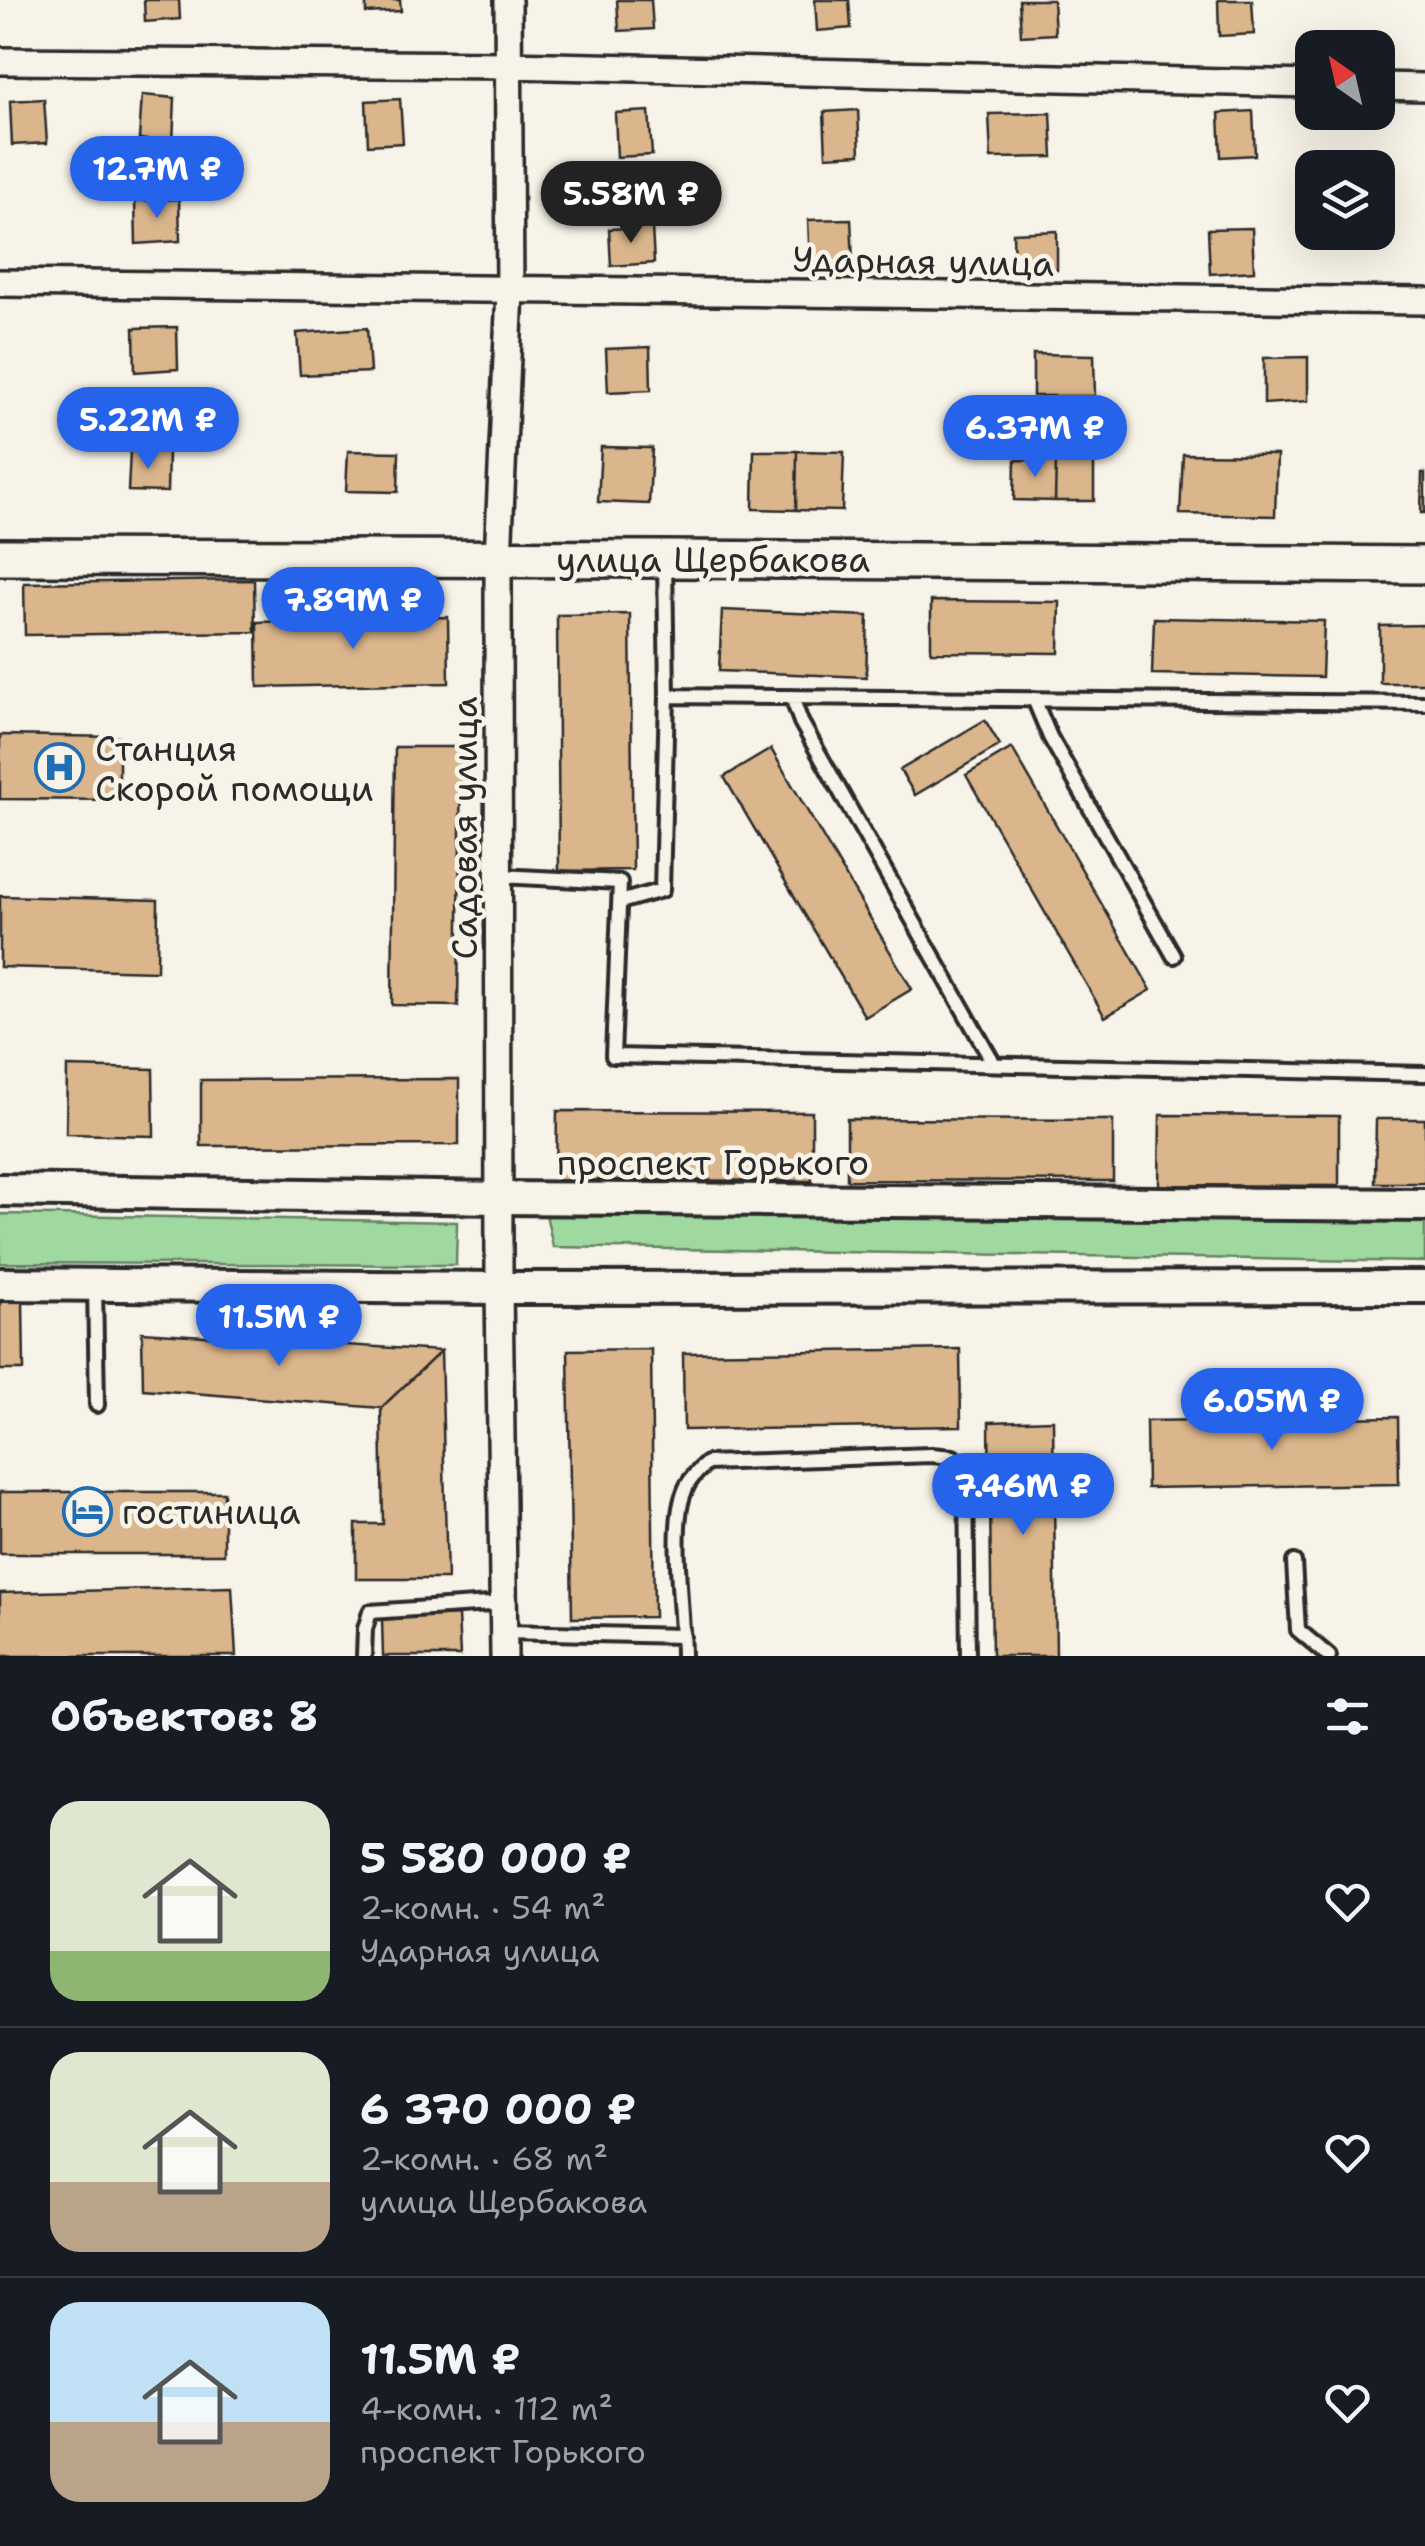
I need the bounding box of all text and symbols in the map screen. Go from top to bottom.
north arrow [1295,30,1395,130]
map controls [1295,30,1395,250]
pin: 12.7M ₽ [65,136,249,221]
text: 12.7M ₽ [92,147,222,190]
button: layers [1295,150,1395,250]
pin: 5.58M ₽ [539,161,723,246]
text: 5.58M ₽ [563,172,699,215]
street label: Ударная улица [792,235,1055,287]
pin: 5.22M ₽ [56,387,240,472]
pin: 6.37M ₽ [943,395,1127,480]
text: 5.22M ₽ [79,398,217,441]
text: 6.37M ₽ [965,406,1105,449]
street label: улица Щербакова [556,536,870,583]
pin: 7.89M ₽ [261,567,445,652]
text: 7.89M ₽ [283,578,423,621]
street label: Садовая улица [441,696,488,960]
place label: Станция Скорой помощи [95,725,374,812]
hospital icon: Станция Скорой помощи [34,742,86,794]
street label: проспект Горького [557,1139,869,1186]
pin: 11.5M ₽ [187,1284,371,1369]
text: 11.5M ₽ [218,1295,340,1338]
pin: 6.05M ₽ [1180,1368,1364,1453]
text: 6.05M ₽ [1203,1379,1341,1422]
pin: 7.46M ₽ [931,1453,1115,1538]
text: 7.46M ₽ [954,1464,1092,1507]
hotel icon: гостиница [61,1485,113,1537]
place label: гостиница [122,1488,301,1535]
text: Объектов: 8 [50,1688,318,1744]
icon: filters [1320,1689,1375,1744]
text: 5 580 000 ₽ [360,1830,632,1886]
icon: home [130,1841,250,1961]
icon: heart [1320,1874,1375,1929]
text: 2-комн. · 54 m² [360,1886,606,1929]
text: Ударная улица [360,1929,599,1972]
text: 6 370 000 ₽ [360,2081,636,2137]
icon: home [130,2092,250,2212]
icon: heart [1320,2125,1375,2180]
text: 2-комн. · 68 m² [360,2137,608,2180]
text: улица Щербакова [360,2180,647,2223]
text: 11.5M ₽ [360,2331,521,2387]
icon: home [130,2342,250,2462]
icon: heart [1320,2375,1375,2430]
text: 4-комн. · 112 m² [360,2387,613,2430]
text: проспект Горького [360,2430,646,2473]

